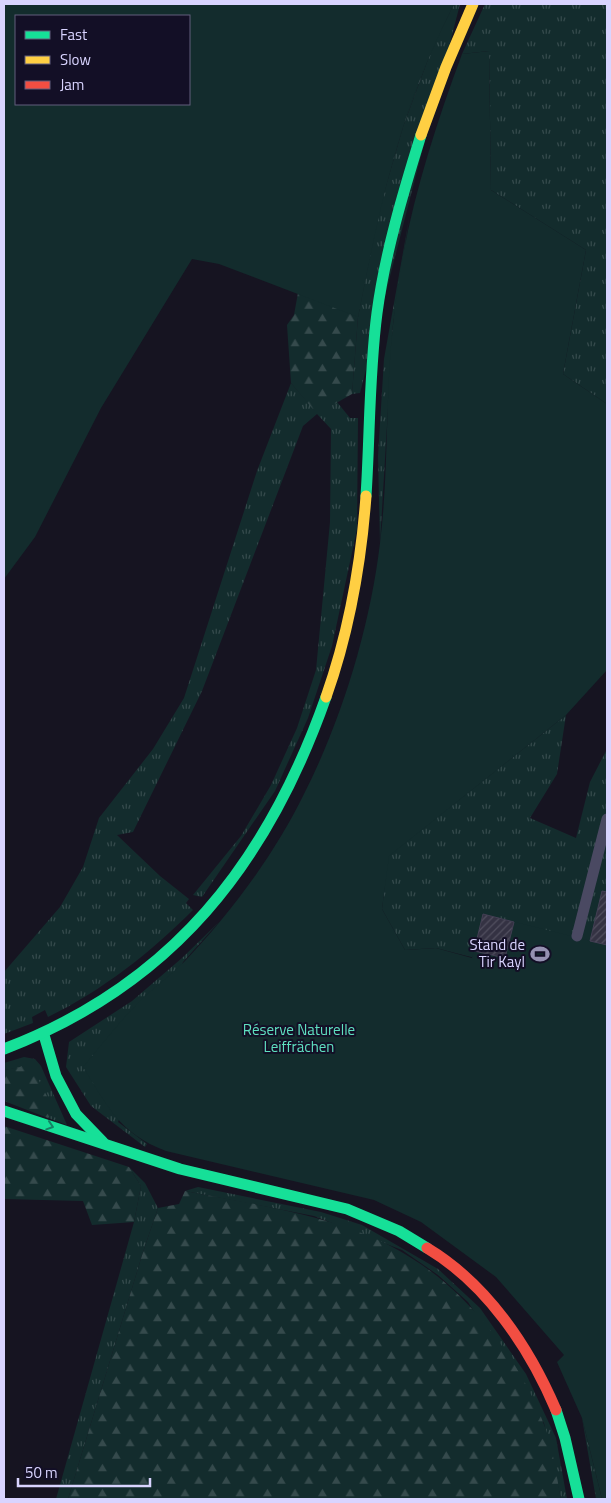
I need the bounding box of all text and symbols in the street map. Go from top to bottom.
legend [15,15,190,105]
text: Fast [60,23,88,46]
text: Slow [60,48,91,71]
text: Jam [60,73,84,96]
place label: Stand de Tir Kayl [469,933,525,973]
sports icon: Stand de Tir Kayl [529,943,551,965]
park label: Réserve Naturelle Leiffrächen [243,1018,355,1058]
one-way arrow [45,1121,54,1131]
scale bar [18,1456,150,1488]
text: 50 m [25,1461,58,1484]

